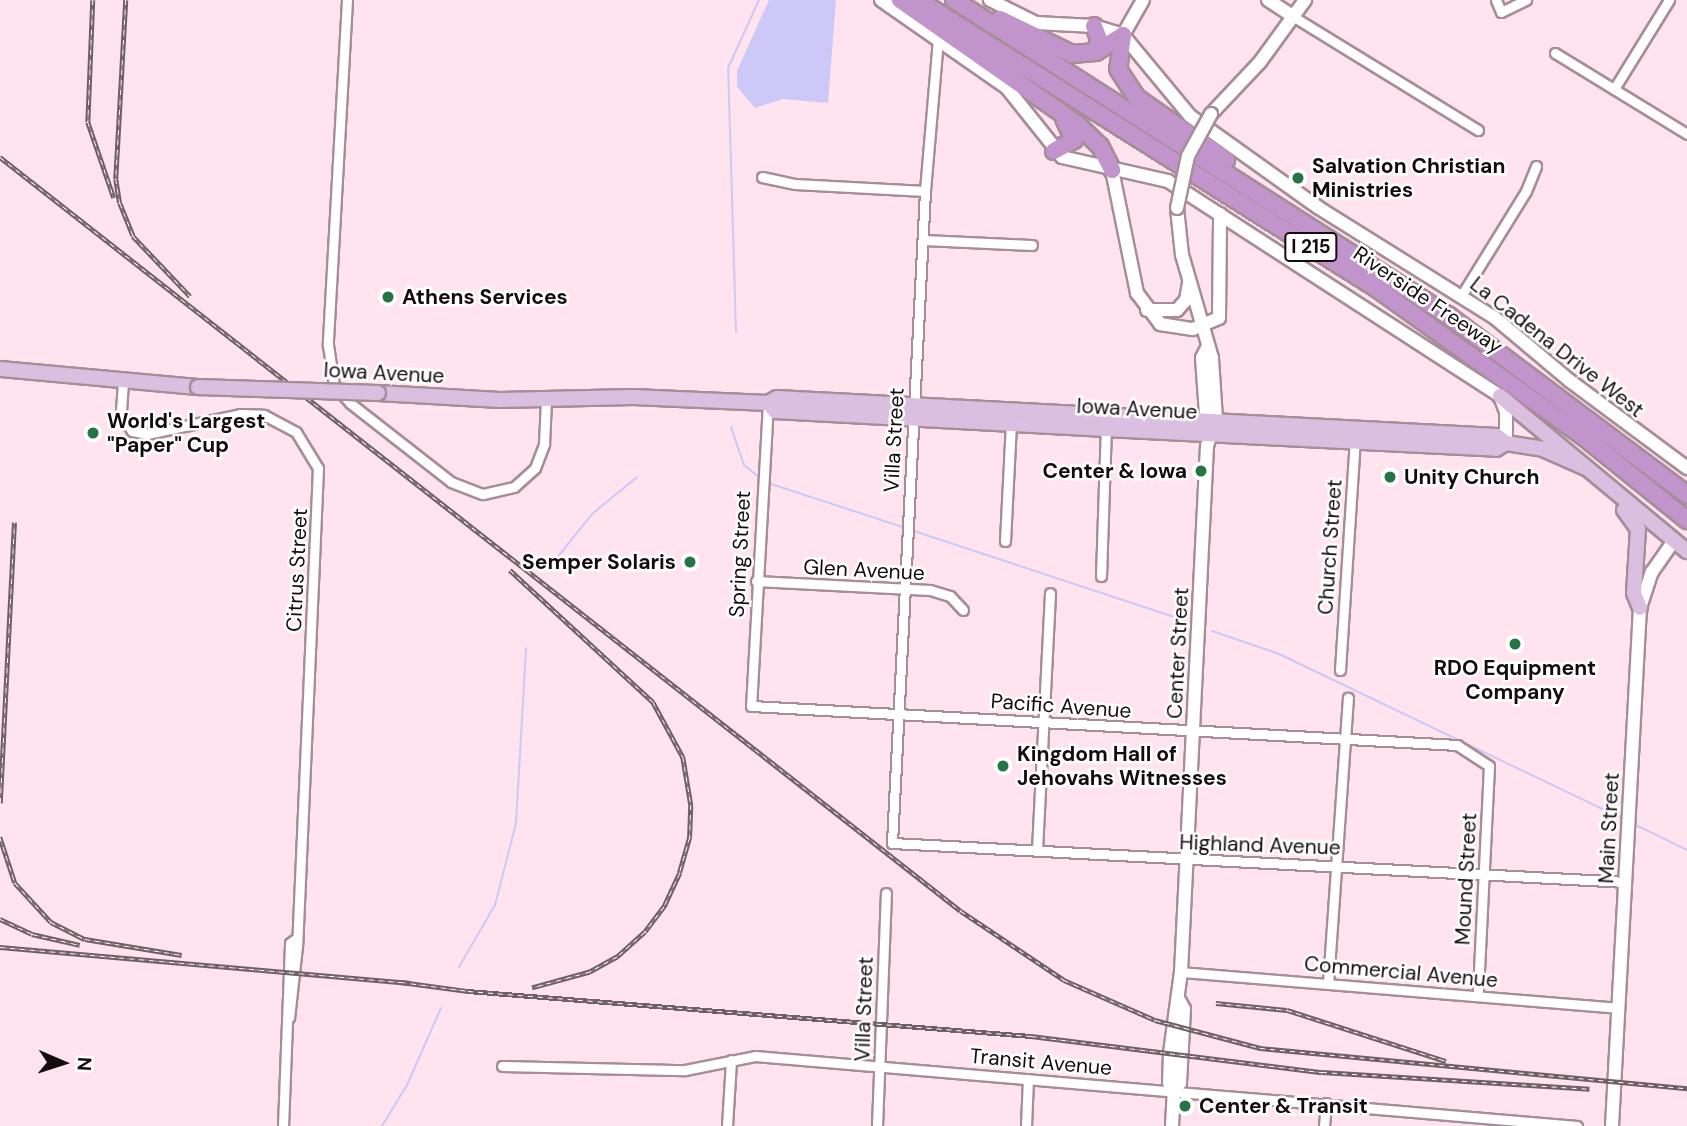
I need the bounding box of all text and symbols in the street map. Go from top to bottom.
place label: Salvation Christian Ministries [1312,153,1505,203]
marker: Salvation Christian Ministries [1290,170,1306,186]
road number: I 215 [1283,232,1339,262]
street label: Riverside Freeway [1349,241,1507,359]
street label: La Cadena Drive West [1465,271,1649,423]
place label: Athens Services [402,284,568,310]
marker: Athens Services [380,289,396,305]
street label: Iowa Avenue [323,357,445,389]
street label: Villa Street [879,387,909,493]
street label: Iowa Avenue [1076,393,1198,425]
place label: World's Largest "Paper" Cup [107,408,265,458]
marker: World's Largest "Paper" Cup [85,425,101,441]
place label: Center & Iowa [1042,458,1187,484]
marker: Center & Iowa [1193,463,1209,479]
place label: Unity Church [1404,464,1539,490]
marker: Unity Church [1382,469,1398,485]
street label: Church Street [1313,478,1347,616]
street label: Spring Street [724,490,756,618]
street label: Citrus Street [281,508,313,632]
place label: Semper Solaris [522,549,676,575]
marker: Semper Solaris [682,554,698,570]
street label: Glen Avenue [803,554,925,586]
street label: Center Street [1162,587,1194,719]
marker: RDO Equipment Company [1507,636,1523,652]
place label: RDO Equipment Company [1434,655,1596,705]
street label: Pacific Avenue [990,689,1132,723]
place label: Kingdom Hall of Jehovahs Witnesses [1017,741,1227,791]
marker: Kingdom Hall of Jehovahs Witnesses [995,758,1011,774]
street label: Main Street [1594,772,1624,884]
street label: Mound Street [1450,812,1482,946]
street label: Highland Avenue [1179,830,1341,860]
street label: Commercial Avenue [1303,951,1499,993]
street label: Villa Street [850,956,878,1062]
north arrow [28,1028,98,1098]
street label: Transit Avenue [969,1043,1113,1081]
text: N [72,1057,97,1072]
place label: Center & Transit [1199,1093,1368,1119]
marker: Center & Transit [1177,1098,1193,1114]

